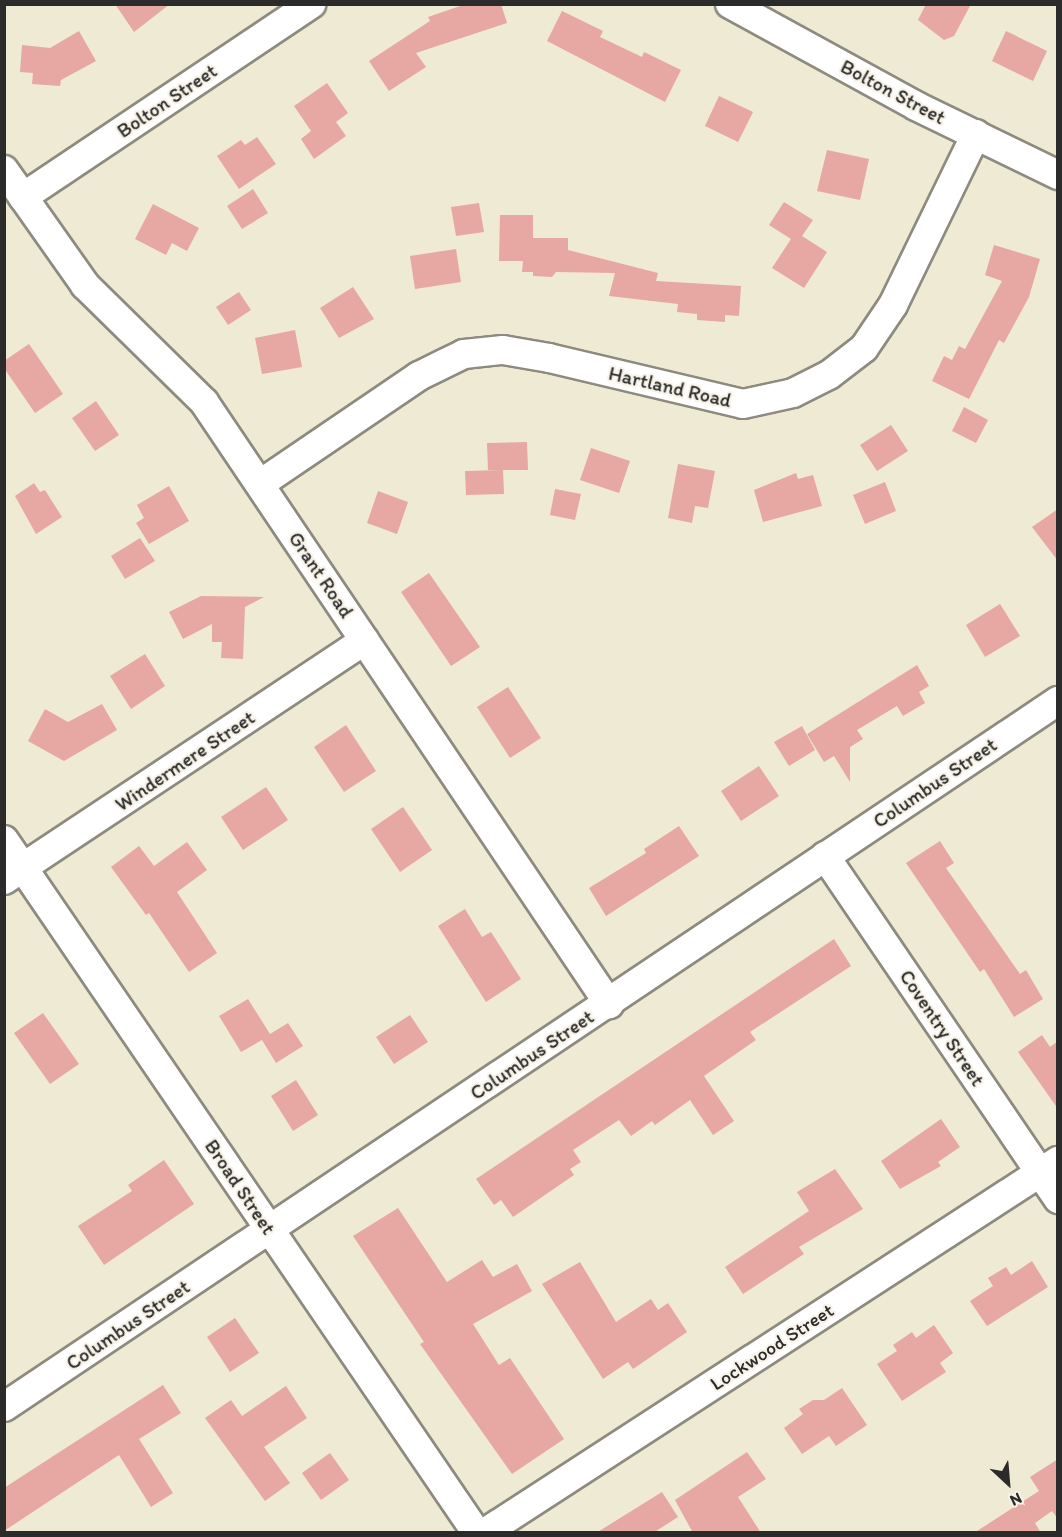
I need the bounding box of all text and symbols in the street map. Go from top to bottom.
street label: Bolton Street [837,54,949,130]
street label: Bolton Street [113,59,221,143]
street label: Hartland Road [607,361,733,413]
street label: Grant Road [284,528,358,622]
street label: Windermere Street [111,706,259,816]
street label: Columbus Street [869,733,1001,833]
street label: Coventry Street [894,965,990,1091]
street label: Columbus Street [466,1005,598,1105]
street label: Broad Street [200,1135,280,1239]
street label: Columbus Street [62,1275,194,1375]
street label: Lockwood Street [706,1298,838,1396]
north arrow [978,1453,1038,1513]
text: N [1007,1489,1025,1511]

